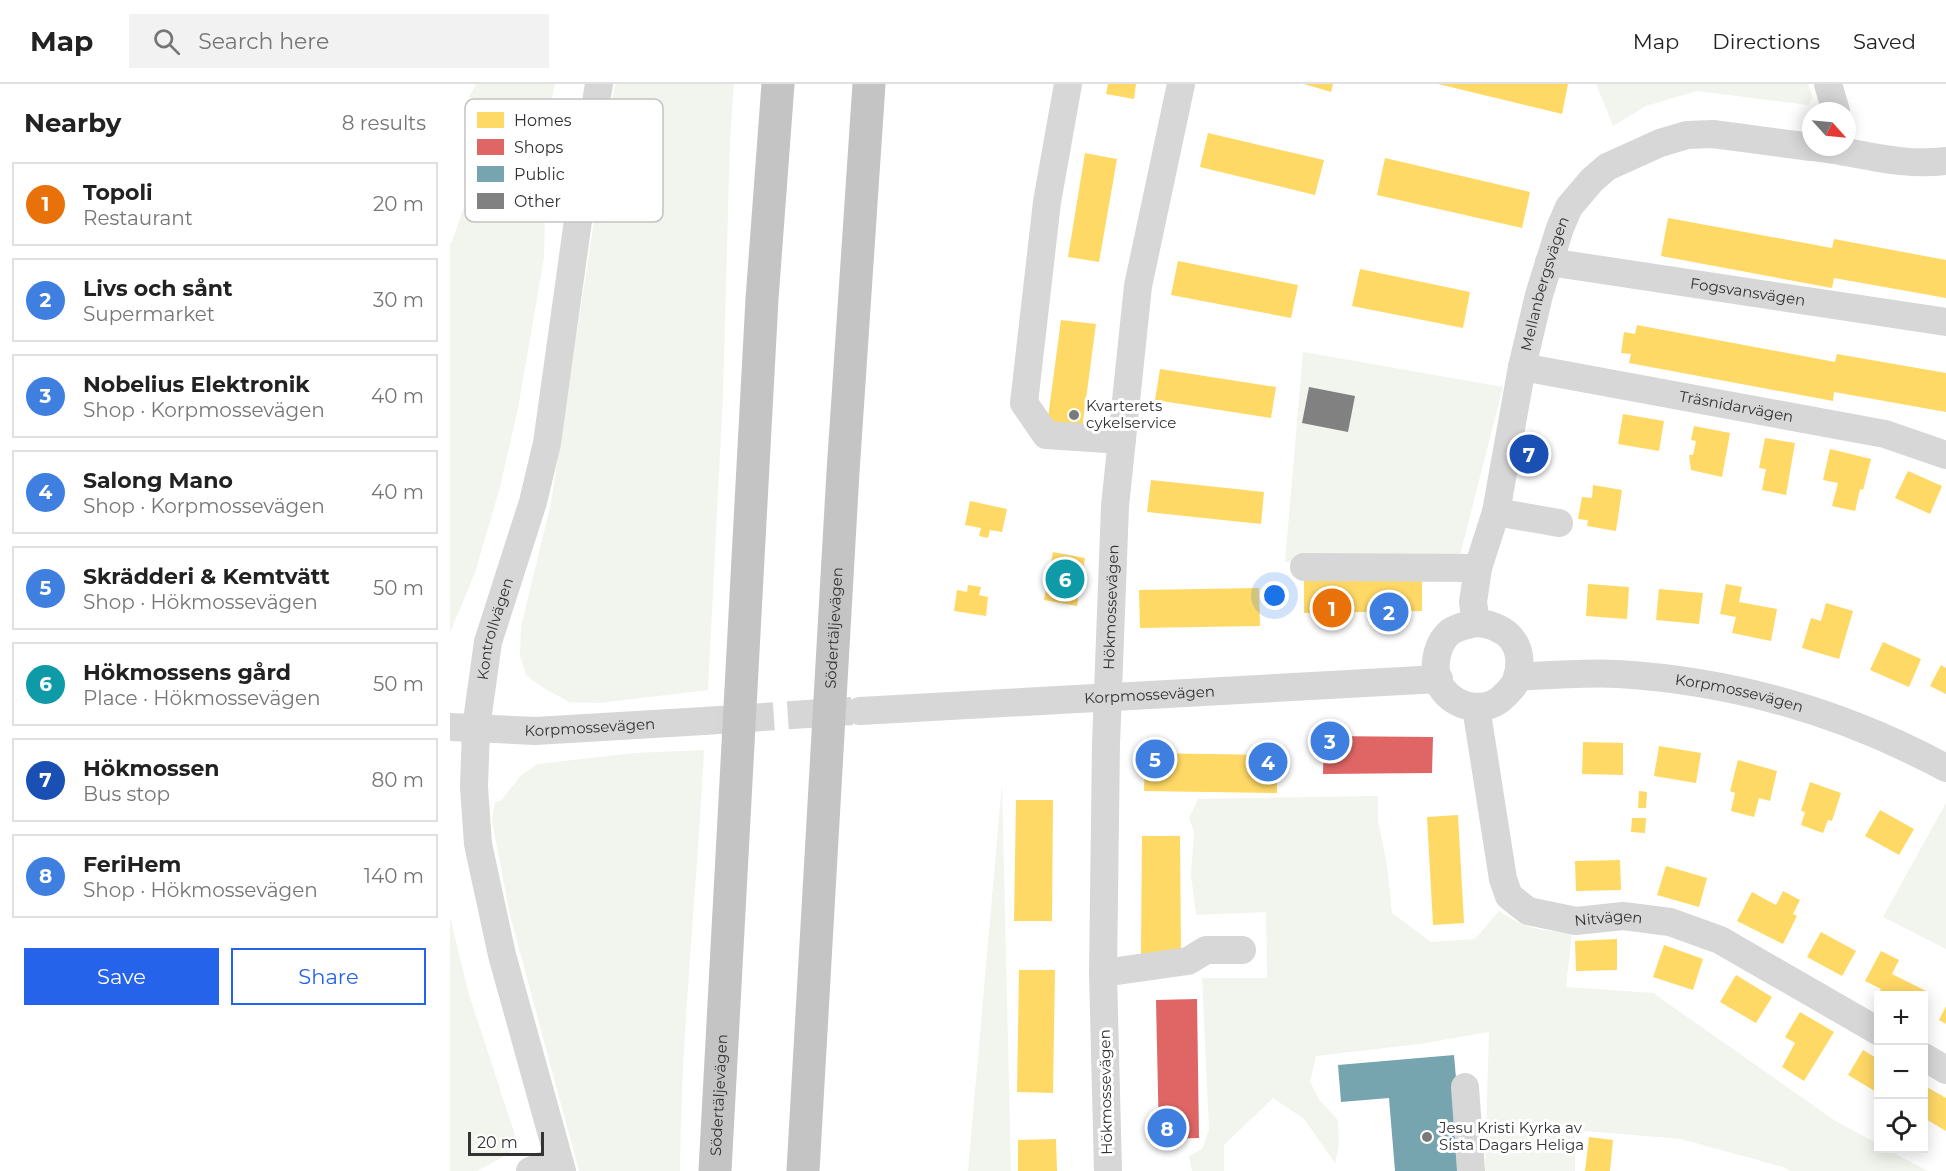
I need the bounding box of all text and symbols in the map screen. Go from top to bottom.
search box [129,14,549,68]
text: Map [30,24,93,58]
icon: search [150,25,183,58]
text: Search here [198,28,329,55]
text: Map [1633,29,1679,54]
text: Directions [1712,29,1820,54]
text: Saved [1853,29,1916,54]
legend [465,99,663,222]
north arrow [1802,102,1856,156]
text: Nearby [24,107,121,139]
text: 8 results [342,111,426,135]
text: Homes [514,111,572,130]
text: Shops [514,138,564,157]
text: Public [514,165,565,184]
text: Topoli [83,179,153,206]
text: 1 [42,192,49,216]
text: 20 m [373,192,424,216]
text: Other [514,192,561,211]
text: Restaurant [83,206,193,230]
street label: Mellanbergsvägen [1516,213,1573,353]
street label: Fogsvansvägen [1689,273,1807,310]
text: Livs och sånt [83,275,233,302]
text: 2 [40,288,51,312]
text: 30 m [373,288,424,312]
text: Supermarket [83,302,215,326]
text: Nobelius Elektronik [83,371,310,398]
text: 3 [40,384,51,408]
text: 40 m [371,384,424,408]
street label: Träsnidarvägen [1678,386,1795,426]
place label: Kvarterets cykelservice [1086,396,1176,432]
text: Shop · Korpmossevägen [83,398,325,422]
marker: Kvarterets cykelservice [1067,408,1081,422]
pin: 7 [1510,432,1548,476]
text: Salong Mano [83,467,233,494]
text: 4 [39,480,52,504]
text: 40 m [371,480,424,504]
text: Shop · Korpmossevägen [83,494,325,518]
street label: Hökmossevägen [1099,544,1123,670]
pin: 6 [1046,556,1084,602]
text: Skrädderi & Kemtvätt [83,563,330,590]
street label: Södertäljevägen [821,566,847,689]
street label: Kontrollvägen [473,575,517,681]
text: 5 [40,576,51,600]
text: 50 m [373,576,424,600]
your location [1260,581,1289,610]
pin: 1 [1312,586,1352,630]
text: Shop · Hökmossevägen [83,590,318,614]
pin: 2 [1370,590,1408,634]
text: Hökmossens gård [83,659,291,686]
street label: Korpmossevägen [1674,670,1806,716]
text: 6 [39,672,52,696]
text: 50 m [373,672,424,696]
street label: Korpmossevägen [1084,681,1215,708]
text: Place · Hökmossevägen [83,686,321,710]
street label: Korpmossevägen [524,714,656,740]
pin: 3 [1310,718,1350,764]
pin: 5 [1136,736,1174,782]
pin: 4 [1248,740,1288,784]
text: Hökmossen [83,755,220,782]
text: 7 [39,768,52,792]
text: 80 m [372,768,424,792]
text: Bus stop [83,782,170,806]
text: FeriHem [83,851,181,878]
text: 8 [39,864,52,888]
text: 140 m [364,864,424,888]
text: Shop · Hökmossevägen [83,878,318,902]
street label: Nitvägen [1573,906,1644,930]
button: Save [24,948,219,1005]
button: Share [231,948,426,1005]
map controls [1874,991,1928,1153]
button: + [1874,991,1928,1045]
street label: Hökmossevägen [1095,1029,1116,1155]
street label: Södertäljevägen [706,1034,731,1157]
button: − [1874,1045,1928,1099]
button: locate [1874,1099,1928,1153]
pin: 8 [1148,1106,1186,1150]
place label: Jesu Kristi Kyrka av Sista Dagars Heliga [1438,1118,1584,1154]
scale bar [468,1129,544,1156]
marker: Jesu Kristi Kyrka av Sista Dagars Heliga [1420,1130,1434,1144]
text: 20 m [477,1133,518,1152]

